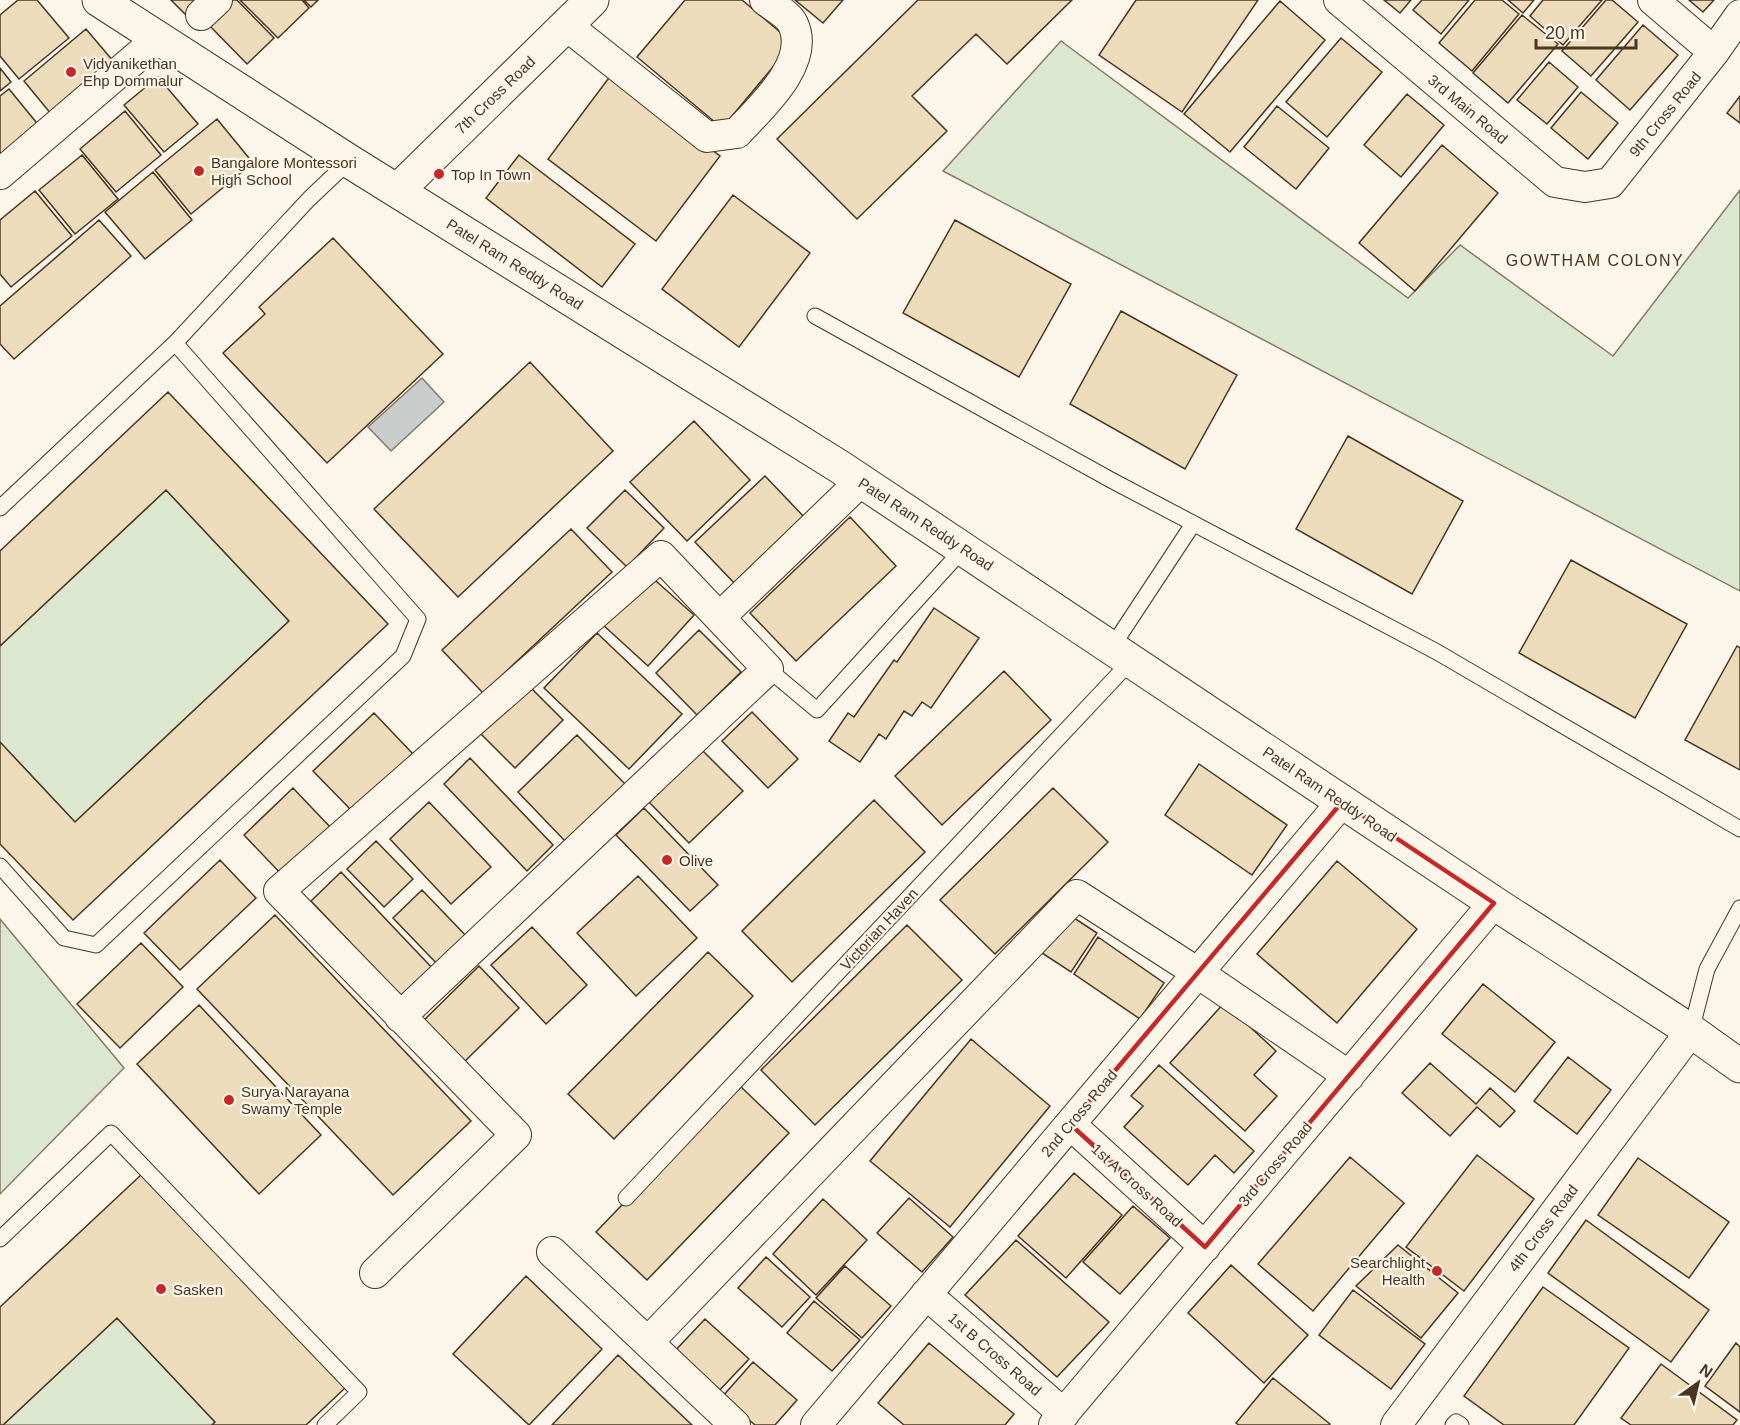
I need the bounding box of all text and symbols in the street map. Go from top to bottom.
scale bar [1536,12,1636,50]
text: 20 m [1545,23,1585,43]
street label: 7th Cross Road [452,53,538,137]
place label: Vidyanikethan Ehp Dommalur [83,55,183,89]
marker: Vidyanikethan Ehp Dommalur [64,65,78,79]
street label: 9th Cross Road [1626,68,1704,160]
street label: 3rd Main Road [1425,71,1511,147]
place label: Bangalore Montessori High School [211,154,357,188]
marker: Bangalore Montessori High School [192,164,206,178]
place label: Top In Town [451,166,531,183]
marker: Top In Town [432,167,446,181]
street label: Patel Ram Reddy Road [444,215,586,313]
district label: GOWTHAM COLONY [1506,252,1684,269]
street label: Patel Ram Reddy Road [855,474,997,574]
street label: Patel Ram Reddy Road [1260,743,1400,845]
place label: Olive [679,852,713,869]
marker: Olive [660,853,674,867]
street label: Victorian Haven [837,885,921,973]
street label: 2nd Cross Road [1038,1066,1120,1160]
place label: Surya Narayana Swamy Temple [241,1083,350,1117]
marker: Surya Narayana Swamy Temple [222,1093,236,1107]
street label: 3rd Cross Road [1235,1118,1315,1210]
street label: 1st A Cross Road [1088,1140,1186,1230]
street label: 4th Cross Road [1505,1181,1581,1275]
place label: Searchlight Health [1350,1254,1426,1288]
marker: Searchlight Health [1430,1264,1444,1278]
place label: Sasken [173,1281,223,1298]
marker: Sasken [154,1282,168,1296]
street label: 1st B Cross Road [945,1309,1045,1399]
north arrow [1668,1353,1728,1413]
text: N [1697,1361,1716,1381]

